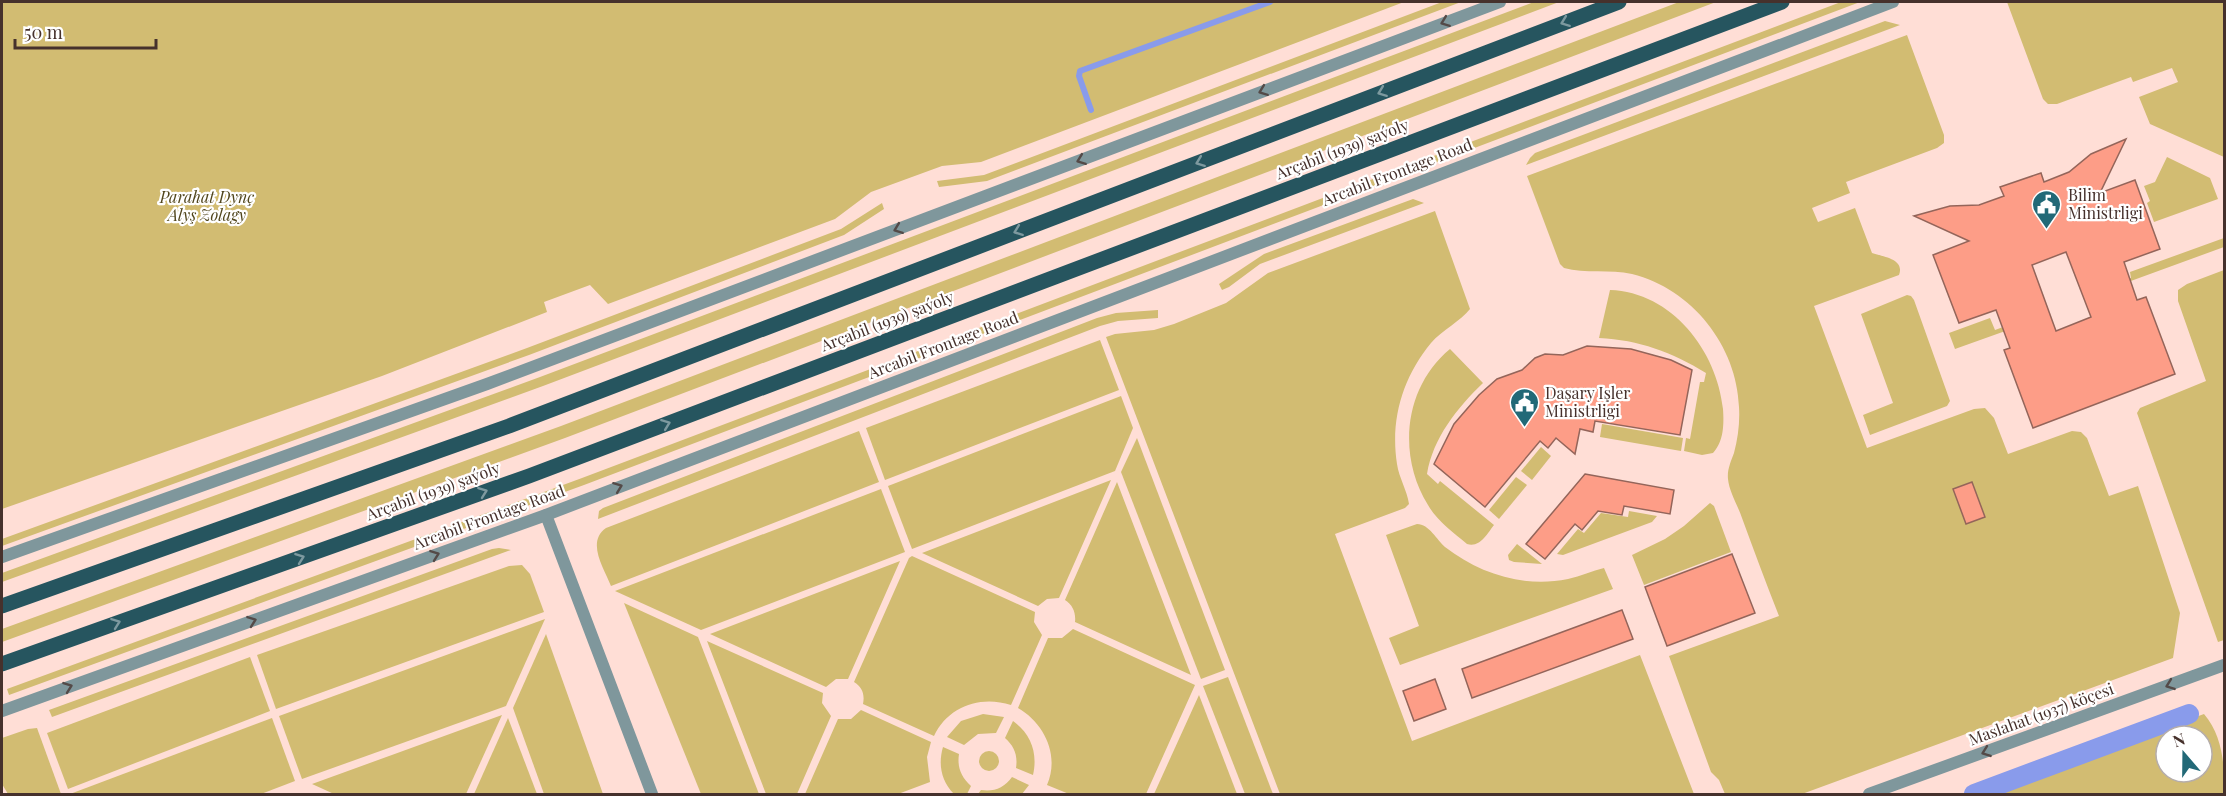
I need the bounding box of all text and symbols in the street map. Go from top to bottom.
scale bar [15,12,156,50]
one-way arrow [1441,15,1451,28]
one-way arrow [1560,15,1570,28]
text: 50 m [24,20,63,44]
one-way arrow [1258,84,1269,96]
one-way arrow [1378,85,1389,97]
street label: Arçabil (1939) şaýoly [1271,113,1411,184]
street label: Arcabil Frontage Road [1318,133,1475,210]
one-way arrow [1076,153,1087,165]
one-way arrow [1195,154,1206,167]
place label: Bilim Ministrligi [2068,184,2143,223]
park label: Parahat Dynç Alyş Zolagy [159,186,254,225]
public building icon: Bilim Ministrligi [2031,188,2063,230]
one-way arrow [893,222,904,234]
one-way arrow [1013,224,1024,236]
street label: Arçabil (1939) şaýoly [816,285,956,356]
street label: Arcabil Frontage Road [864,306,1021,383]
place label: Daşary Işler Ministrligi [1545,382,1630,421]
public building icon: Daşary Işler Ministrligi [1508,386,1540,428]
one-way arrow [660,419,671,432]
street label: Arçabil (1939) şaýoly [362,457,503,525]
street label: Arcabil Frontage Road [409,479,567,554]
one-way arrow [612,482,623,494]
one-way arrow [477,487,488,500]
one-way arrow [429,549,440,562]
one-way arrow [294,552,305,565]
one-way arrow [246,615,257,628]
one-way arrow [110,618,121,631]
street label: Maslahat (1937) köçesi [1965,677,2117,750]
one-way arrow [2165,678,2175,691]
one-way arrow [62,682,73,694]
north arrow [2154,724,2214,784]
text: N [2170,727,2188,751]
one-way arrow [1981,745,1992,757]

